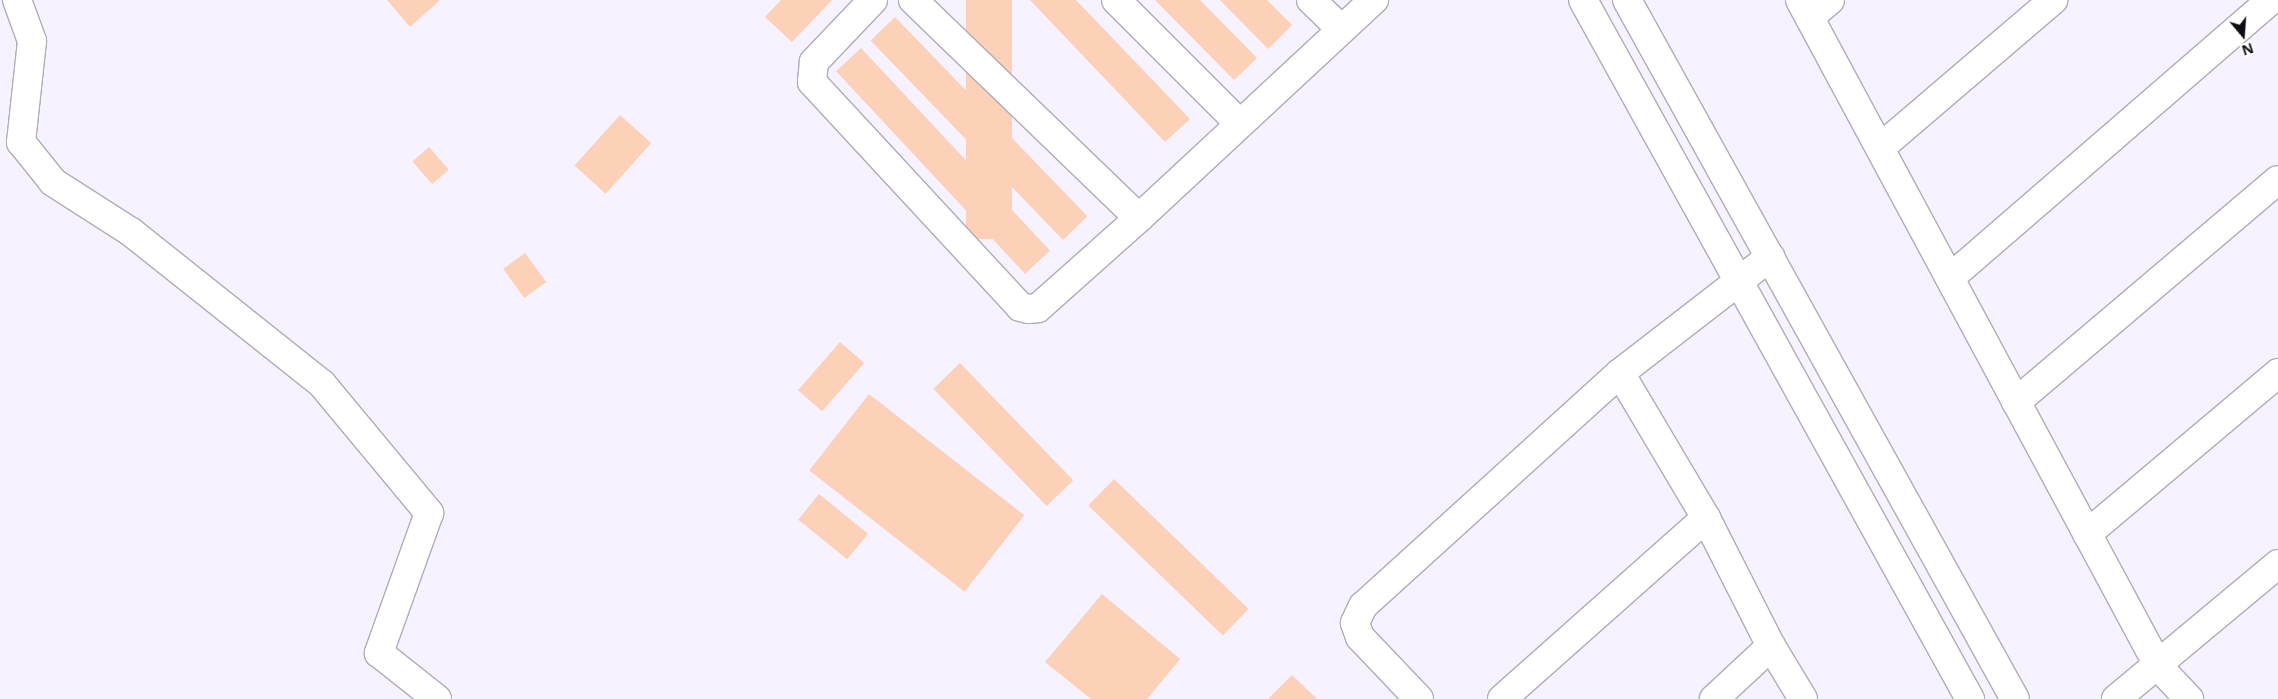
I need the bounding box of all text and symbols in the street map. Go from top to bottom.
north arrow [2218,10,2268,60]
text: N [2239,39,2256,61]

